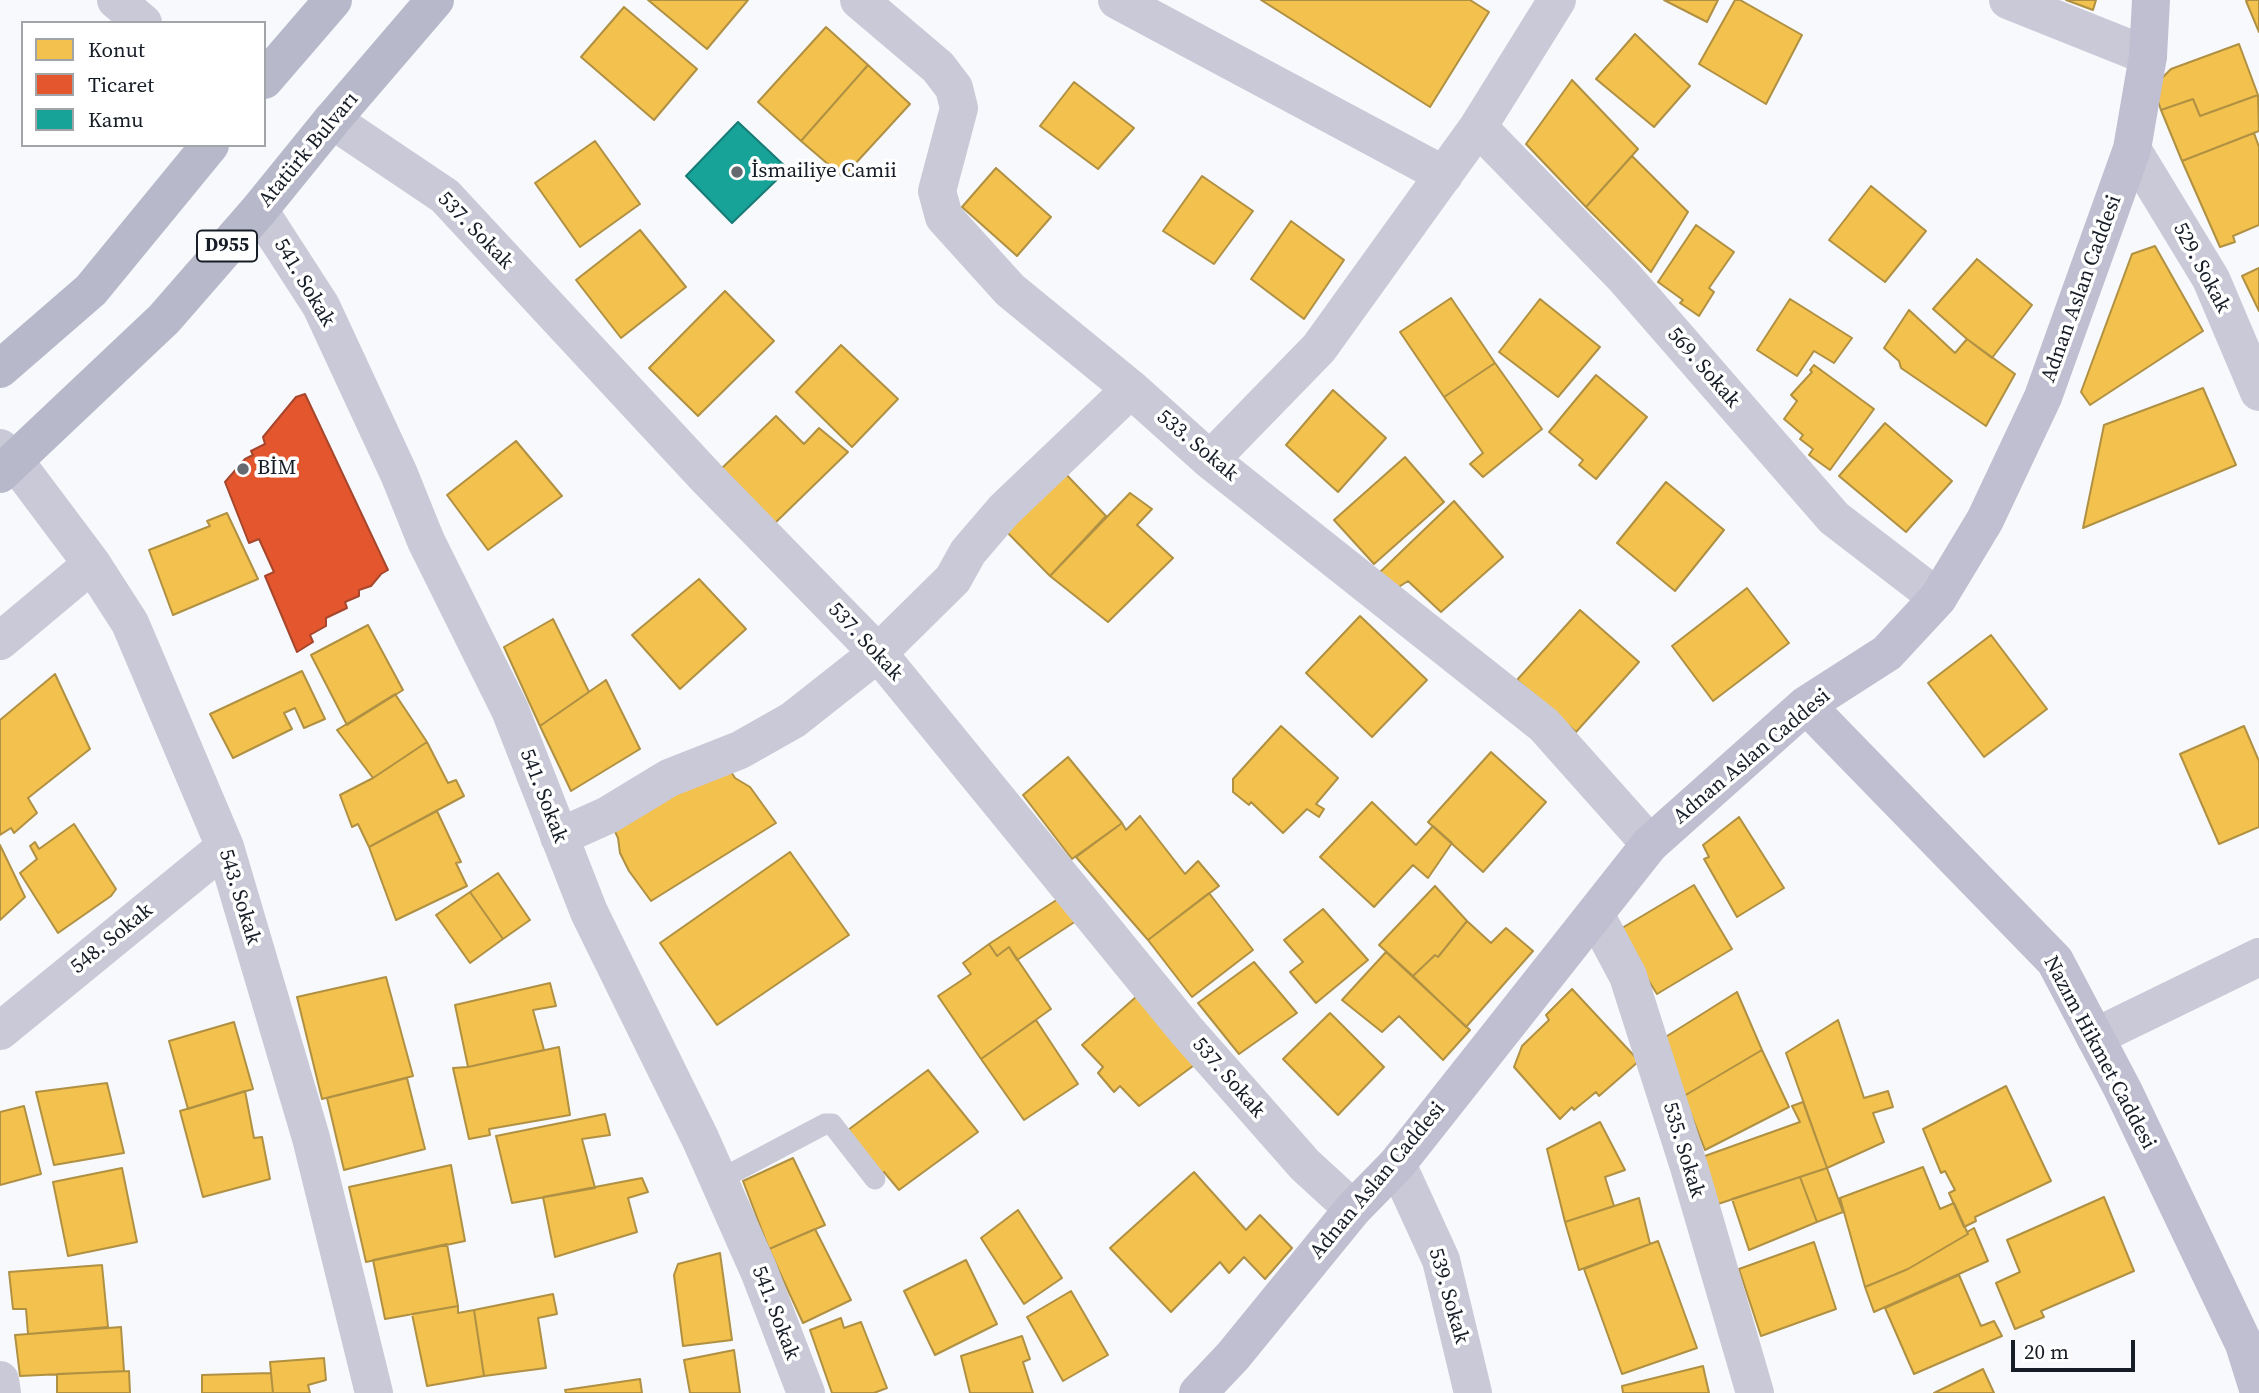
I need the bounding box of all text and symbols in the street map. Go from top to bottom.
legend [21,21,266,147]
text: Konut [88,35,145,64]
text: Ticaret [88,70,154,99]
street label: Atatürk Bulvarı [254,87,364,213]
text: Kamu [88,105,143,134]
place label: İsmailiye Camii [751,159,897,185]
marker: İsmailiye Camii [729,164,745,180]
street label: 537. Sokak [432,187,518,275]
street label: Adnan Aslan Caddesi [2036,192,2128,386]
street label: 529. Sokak [2167,219,2235,317]
road number: D955 [197,230,257,262]
street label: 541. Sokak [268,234,340,332]
street label: 569. Sokak [1661,323,1745,413]
street label: 533. Sokak [1151,405,1243,487]
place label: BİM [257,456,296,482]
marker: BİM [235,461,251,477]
street label: 537. Sokak [822,597,908,687]
street label: Adnan Aslan Caddesi [1668,684,1836,830]
street label: 541. Sokak [514,746,572,846]
street label: 543. Sokak [213,846,265,948]
street label: 548. Sokak [66,898,158,980]
street label: Nazım Hikmet Caddesi [2037,952,2161,1154]
street label: 537. Sokak [1186,1033,1270,1123]
street label: Adnan Aslan Caddesi [1305,1097,1451,1265]
street label: 535. Sokak [1657,1099,1709,1201]
street label: 539. Sokak [1422,1245,1474,1347]
street label: 541. Sokak [746,1263,804,1363]
scale bar [2014,1326,2138,1370]
text: 20 m [2024,1337,2069,1366]

